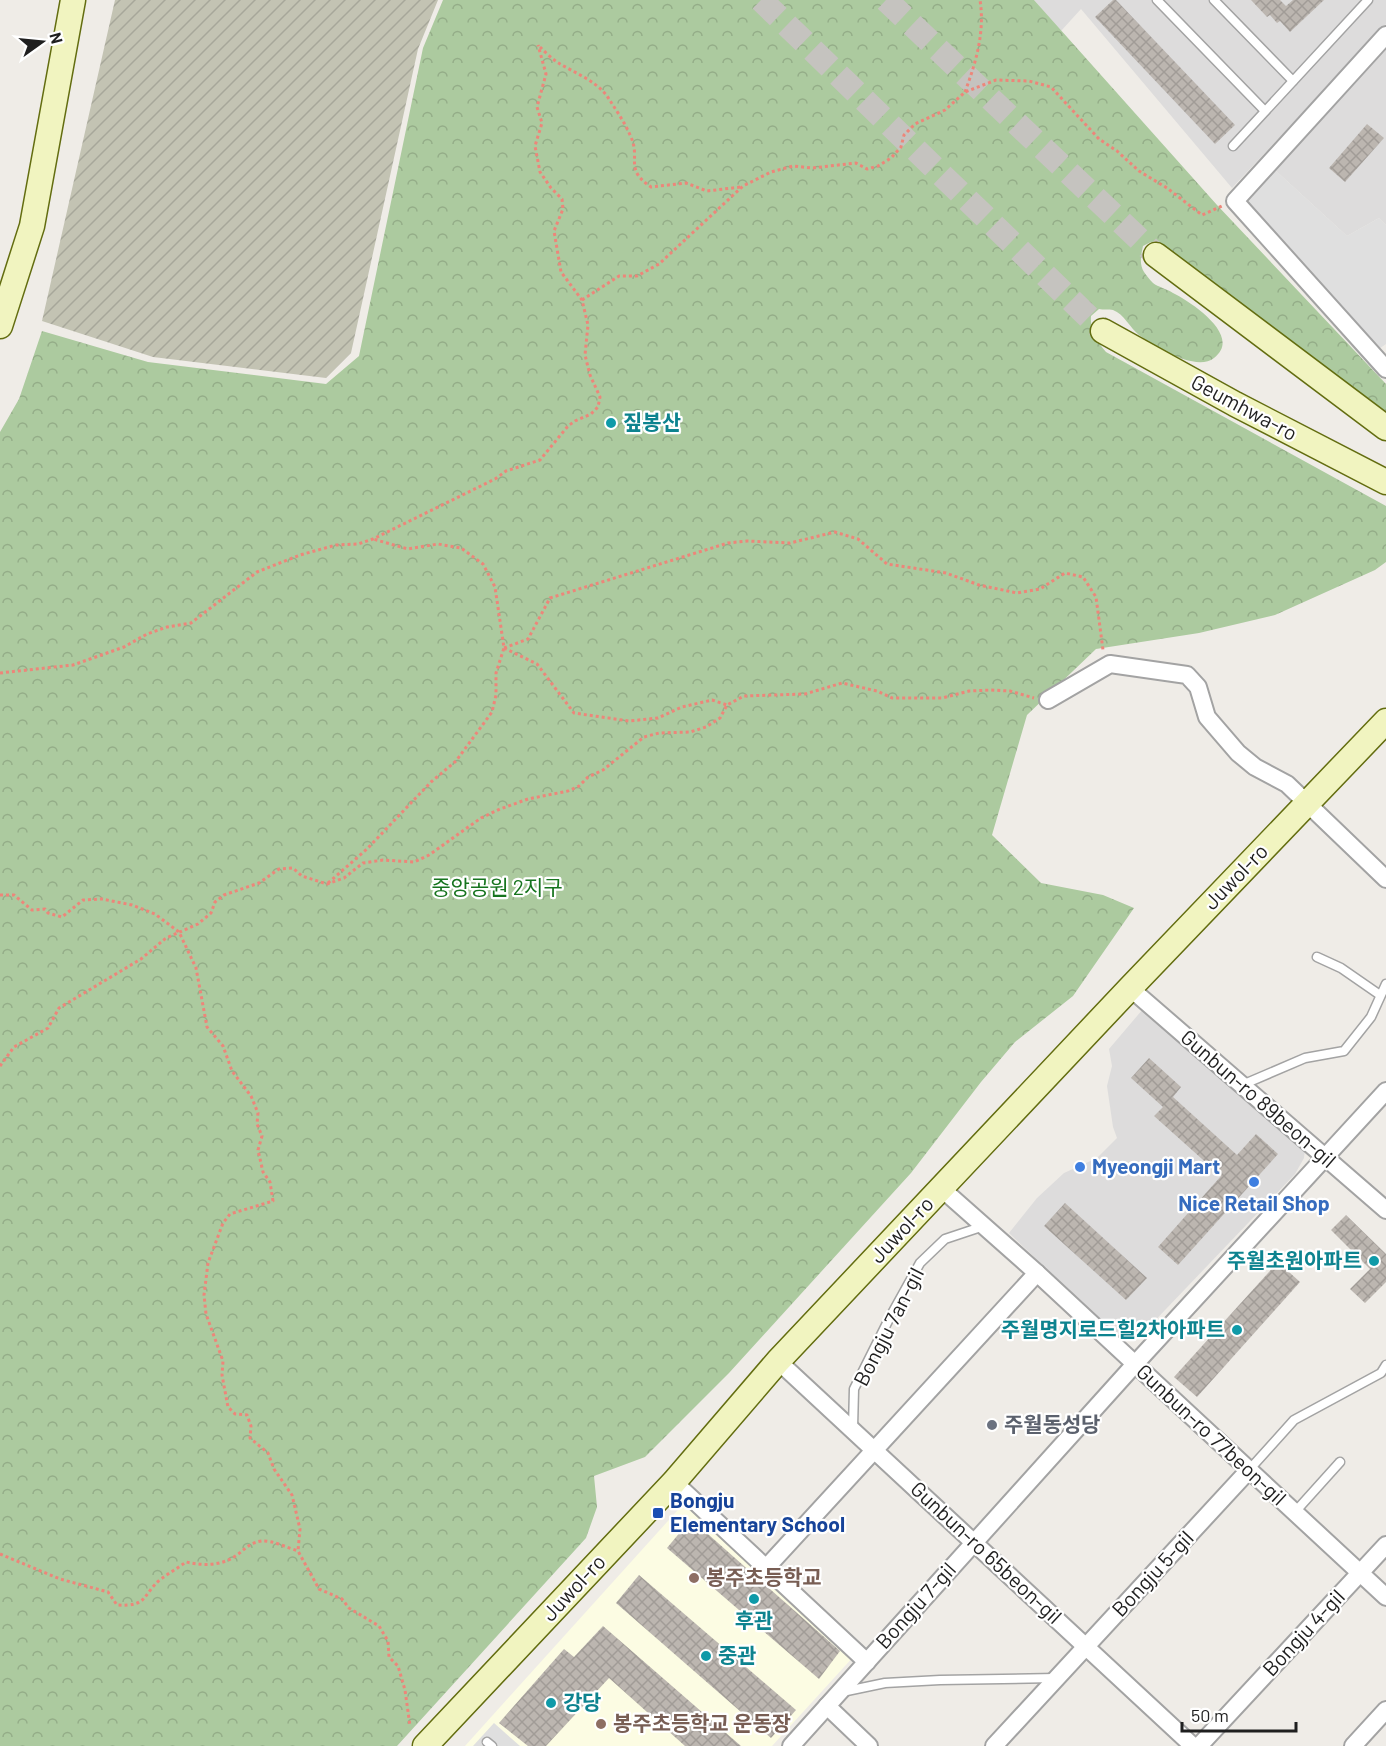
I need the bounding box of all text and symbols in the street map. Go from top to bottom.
north arrow [12,12,72,72]
text: N [46,30,68,46]
street label: Geumhwa-ro [1187,368,1302,445]
place label: 짚봉산 [623,409,681,434]
marker: 짚봉산 [604,416,618,430]
street label: Juwol-ro [1198,838,1272,914]
park label: 중앙공원 2지구 [431,874,563,899]
street label: Gunbun-ro 89beon-gil [1176,1024,1342,1172]
place label: Myeongji Mart [1092,1153,1220,1178]
marker: Myeongji Mart [1073,1160,1087,1174]
marker: Nice Retail Shop [1247,1175,1261,1189]
place label: Nice Retail Shop [1178,1190,1330,1215]
street label: Juwol-ro [864,1191,938,1267]
place label: 주월초원아파트 [1227,1247,1362,1272]
marker: 주월초원아파트 [1367,1254,1381,1268]
street label: Bongju 7an-gil [847,1263,928,1390]
place label: 주월명지로드힐2차아파트 [1001,1316,1225,1341]
marker: 주월명지로드힐2차아파트 [1230,1323,1244,1337]
street label: Gunbun-ro 77beon-gil [1132,1358,1292,1510]
place label: 주월동성당 [1004,1411,1101,1436]
marker: 주월동성당 [985,1418,999,1432]
street label: Gunbun-ro 65beon-gil [906,1476,1068,1628]
place label: Bongju Elementary School [670,1487,845,1536]
marker: Bongju Elementary School [651,1506,665,1520]
street label: Bongju 5-gil [1106,1525,1198,1621]
street label: Juwol-ro [536,1549,610,1625]
street label: Bongju 7-gil [870,1557,960,1653]
place label: 봉주초등학교 [706,1564,822,1589]
marker: 봉주초등학교 [687,1571,701,1585]
street label: Bongju 4-gil [1257,1584,1349,1680]
marker: 후관 [747,1592,761,1606]
place label: 후관 [735,1607,773,1632]
place label: 중관 [718,1642,757,1667]
marker: 중관 [699,1649,713,1663]
place label: 강당 [563,1689,602,1714]
scale bar [1182,1695,1296,1733]
marker: 강당 [544,1696,558,1710]
text: 50 m [1191,1704,1229,1726]
place label: 봉주초등학교 운동장 [613,1710,791,1735]
marker: 봉주초등학교 운동장 [594,1717,608,1731]

